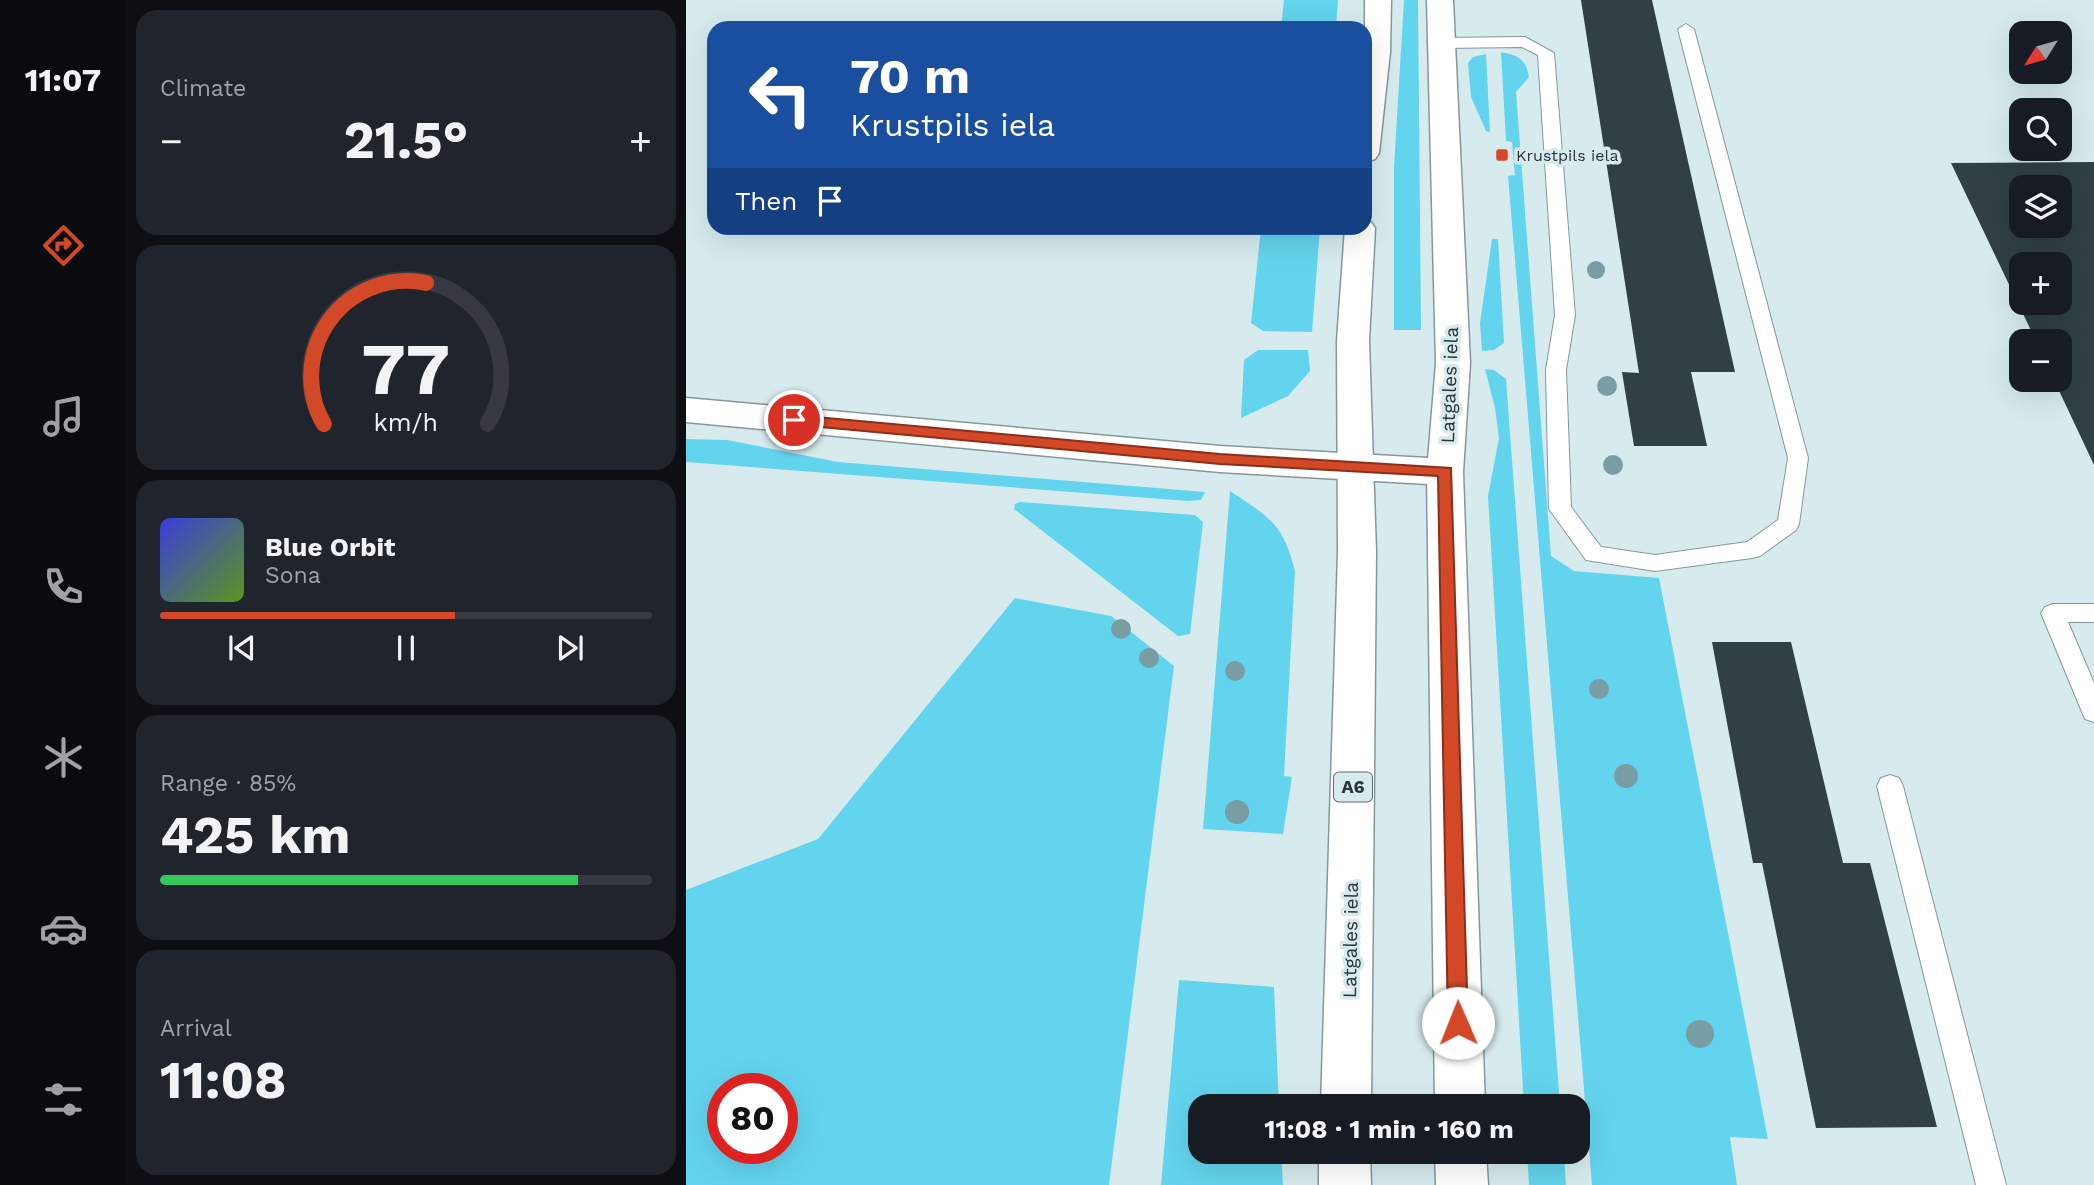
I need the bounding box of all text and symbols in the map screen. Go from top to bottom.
north arrow [2009,21,2072,84]
map controls [2009,21,2072,392]
text: 70 m [850,47,970,105]
icon: left [735,49,826,140]
text: 11:07 [25,61,101,99]
text: Climate [160,75,246,102]
button: search [2009,98,2072,161]
text: Krustpils iela [850,106,1055,144]
text: 21.5° [344,110,468,171]
text: − [160,119,183,163]
text: + [629,119,652,163]
place label: Krustpils iela [1516,146,1619,165]
marker: Krustpils iela [1494,147,1510,163]
button: layers [2009,175,2072,238]
icon: arrive [811,182,849,220]
text: Then [735,186,797,216]
icon: directions [39,221,88,270]
button: + [2009,252,2072,315]
text: 77 [362,326,450,412]
street label: Latgales iela [1436,326,1463,444]
button: − [2009,329,2072,392]
pin [764,390,824,450]
icon: music [39,392,88,441]
icon: arrive [775,401,813,439]
text: km/h [374,407,438,436]
text: Blue Orbit [265,532,395,562]
icon: phone [39,562,88,611]
text: Sona [265,562,321,589]
icon: previous [223,629,261,667]
icon: pause [387,629,425,667]
icon: next [551,629,589,667]
icon: climate [39,733,88,782]
text: Range · 85% [160,770,296,797]
road number: A6 [1334,772,1372,802]
text: 425 km [160,805,350,866]
street label: Latgales iela [1338,881,1363,998]
icon: car [39,904,88,953]
position arrow [1421,986,1495,1060]
text: Arrival [160,1015,232,1042]
text: 11:08 [160,1050,287,1111]
speed limit sign: 80 [707,1073,798,1164]
icon: filters [39,1075,88,1124]
text: 11:08 · 1 min · 160 m [1264,1114,1514,1144]

